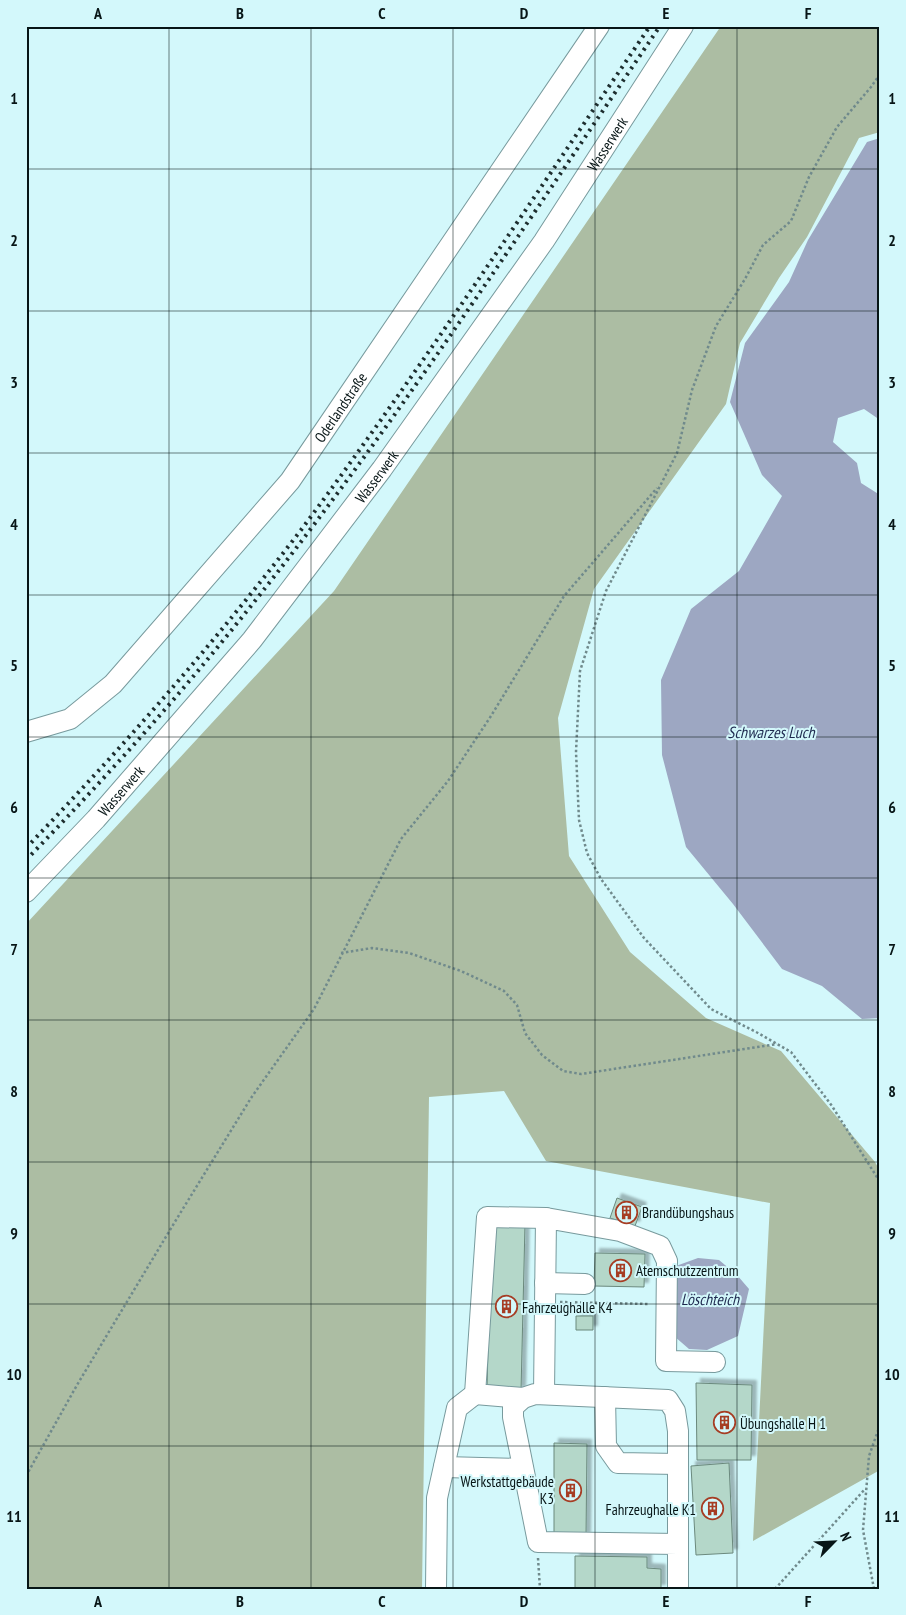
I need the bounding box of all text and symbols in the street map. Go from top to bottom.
text: A [93,3,103,23]
text: B [236,3,244,23]
text: C [378,3,386,23]
text: D [520,3,529,23]
text: E [663,3,670,23]
text: F [805,3,812,23]
text: 1 [10,88,18,108]
text: 1 [888,88,896,108]
street label: Wasserwerk [582,113,632,174]
text: 2 [10,230,18,250]
text: 2 [888,230,896,250]
street label: Oderlandstraße [310,368,371,446]
text: 3 [10,372,18,392]
text: 3 [888,372,896,392]
street label: Wasserwerk [350,446,402,506]
text: 4 [10,514,18,534]
text: 4 [888,514,896,534]
text: 5 [10,655,18,675]
text: 5 [888,655,896,675]
water label: Schwarzes Luch [728,722,815,742]
street label: Wasserwerk [94,761,148,820]
text: 6 [10,797,18,817]
text: 6 [888,797,896,817]
text: 7 [10,939,18,959]
text: 7 [888,939,896,959]
text: 8 [10,1081,18,1101]
text: 8 [888,1081,896,1101]
building icon: Brandübungshaus [614,1200,638,1224]
place label: Brandübungshaus [642,1203,734,1222]
text: 9 [10,1223,18,1243]
text: 9 [888,1223,896,1243]
building icon: Atemschutzzentrum [608,1258,632,1282]
place label: Atemschutzzentrum [636,1261,738,1280]
water label: Löschteich [681,1289,740,1309]
building icon: Fahrzeughalle K4 [494,1295,518,1319]
place label: Fahrzeughalle K4 [522,1298,613,1317]
text: 10 [6,1364,22,1384]
text: 10 [884,1364,900,1384]
building icon: Übungshalle H 1 [712,1411,736,1435]
place label: Übungshalle H 1 [740,1414,826,1433]
place label: Werkstattgebäude K3 [461,1472,554,1508]
building icon: Werkstattgebäude K3 [558,1478,582,1502]
building icon: Fahrzeughalle K1 [700,1497,724,1521]
place label: Fahrzeughalle K1 [606,1500,696,1519]
text: 11 [6,1506,22,1526]
text: 11 [884,1506,900,1526]
north arrow [808,1518,858,1568]
text: N [836,1530,856,1544]
text: A [93,1591,103,1611]
text: B [236,1591,244,1611]
text: C [378,1591,386,1611]
text: D [520,1591,529,1611]
text: E [663,1591,670,1611]
text: F [805,1591,812,1611]

